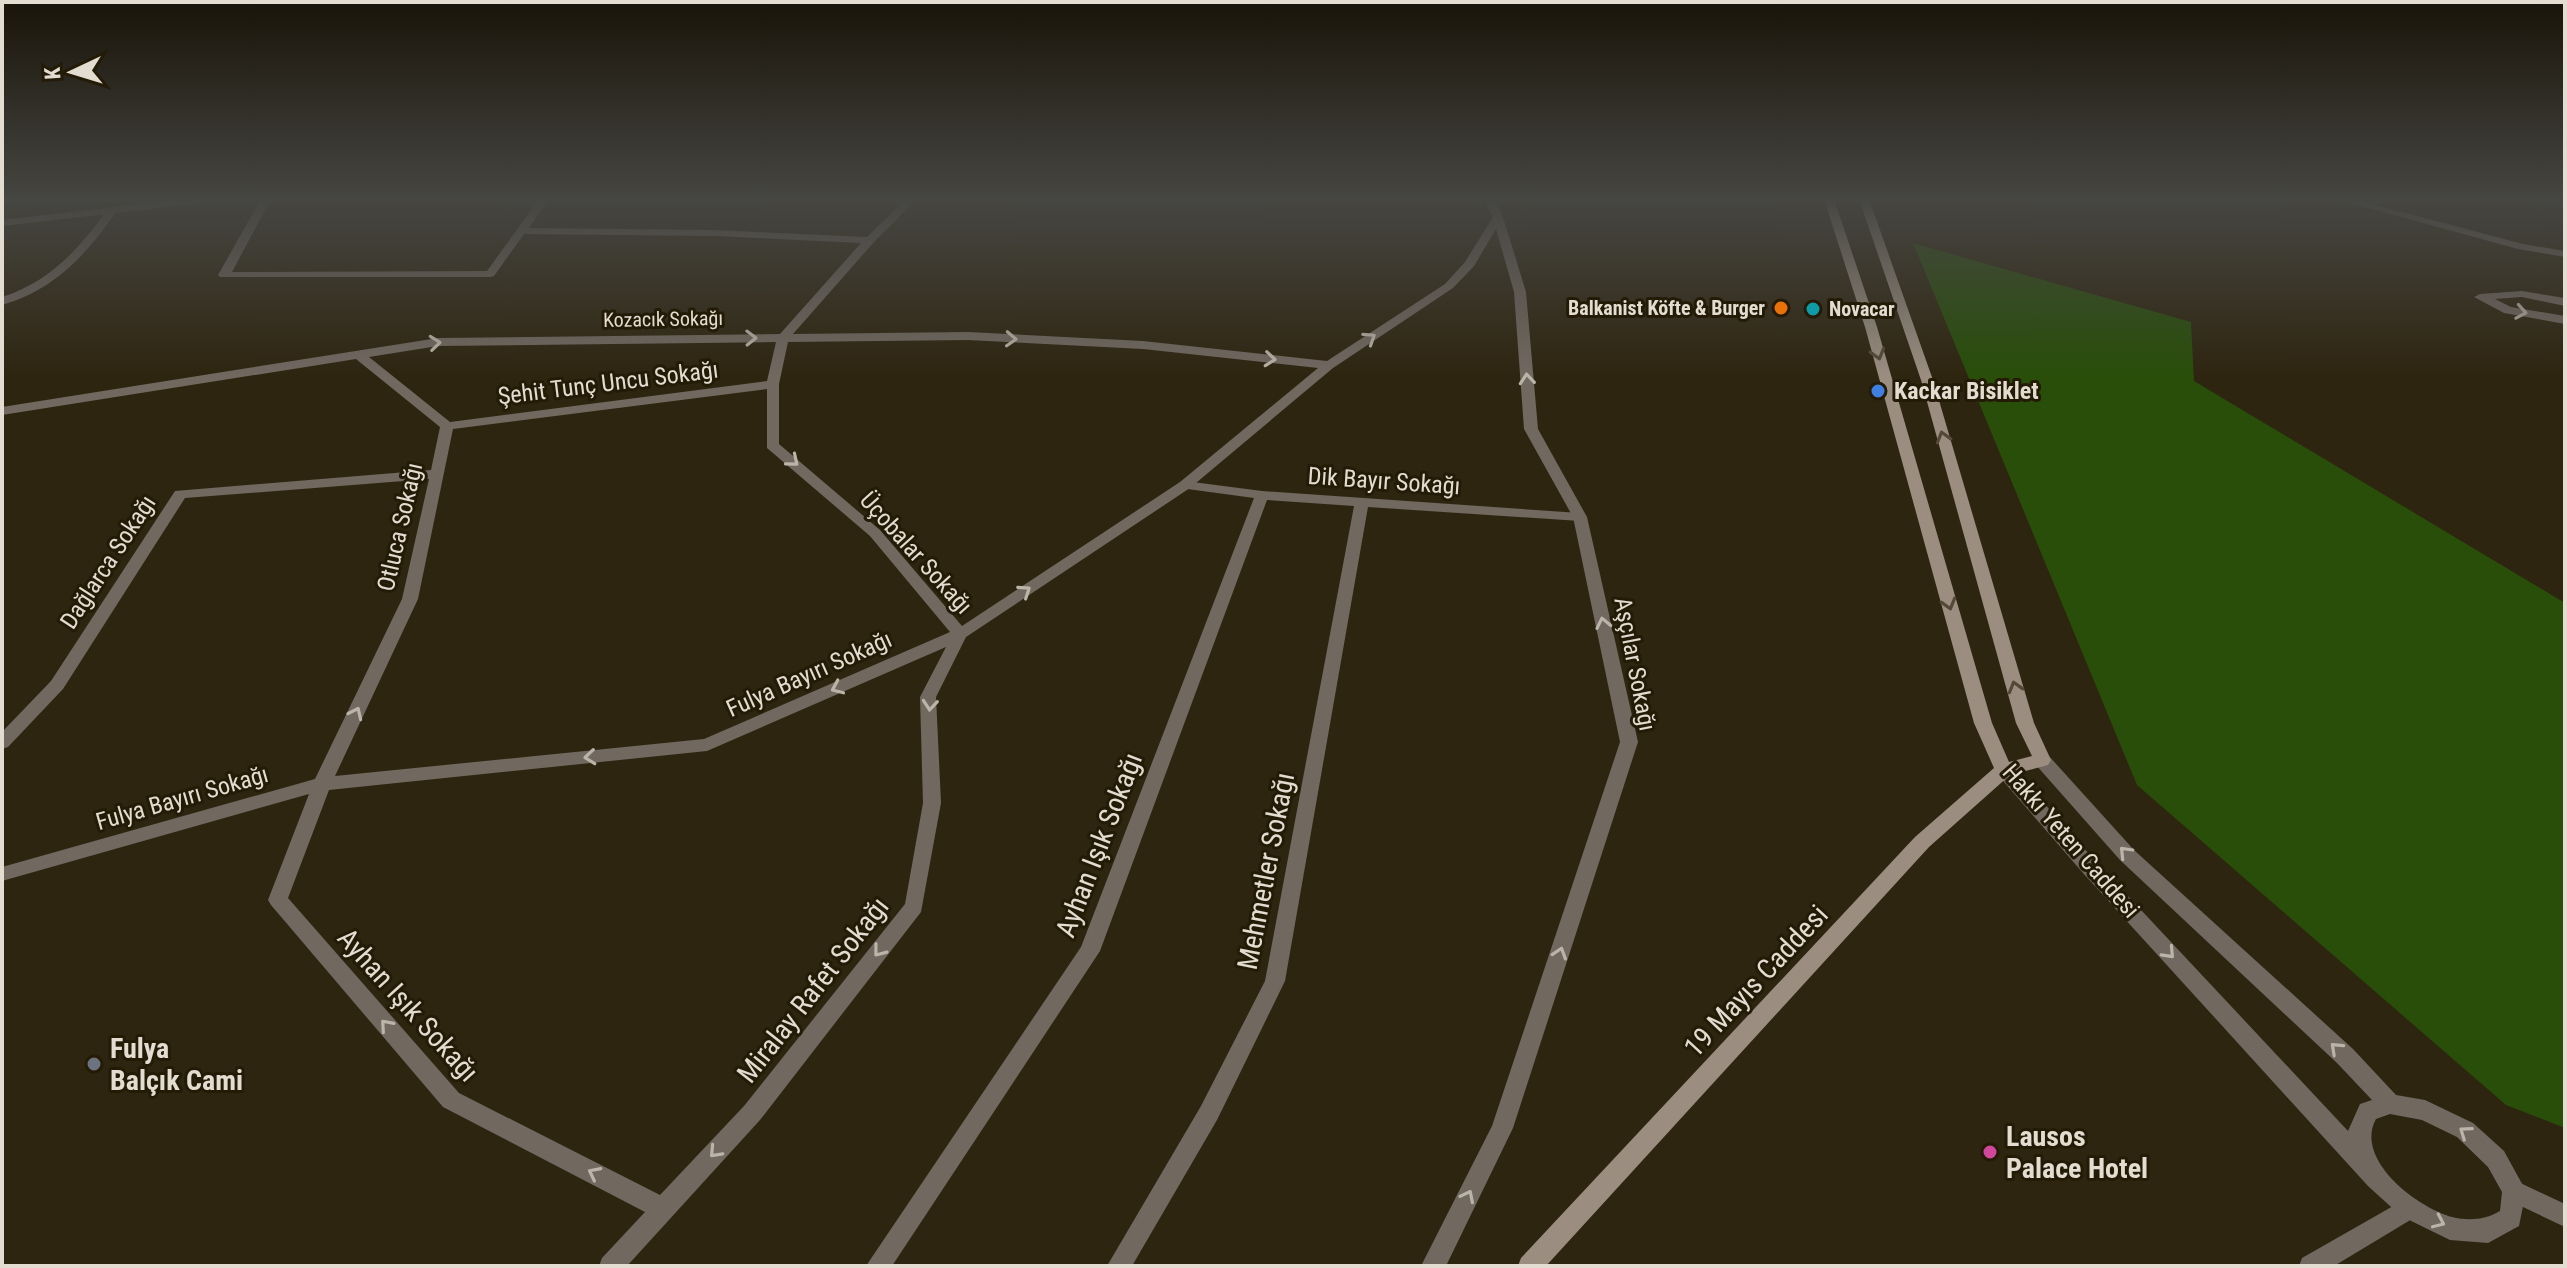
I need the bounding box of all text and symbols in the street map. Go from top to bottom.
north arrow [32,32,112,112]
text: K [40,66,65,80]
place label: Balkanist Köfte & Burger [1568,296,1765,320]
place label: Novacar [1829,297,1895,321]
marker: Balkanist Köfte & Burger [1772,299,1790,317]
marker: Novacar [1804,300,1822,318]
one-way arrow [2514,303,2528,320]
street label: Kozacık Sokağı [603,306,723,332]
one-way arrow [745,330,758,347]
one-way arrow [1005,330,1018,347]
one-way arrow [1361,333,1375,348]
one-way arrow [429,335,442,352]
one-way arrow [1869,346,1885,360]
one-way arrow [1264,350,1277,367]
street label: Şehit Tunç Uncu Sokağı [496,356,720,410]
one-way arrow [1519,372,1536,385]
place label: Kackar Bisiklet [1894,377,2039,405]
marker: Kackar Bisiklet [1869,382,1887,400]
one-way arrow [1936,431,1953,445]
one-way arrow [784,451,798,466]
street label: Otluca Sokağı [372,460,428,594]
street label: Dik Bayır Sokağı [1307,462,1461,500]
street label: Üçobalar Sokağı [854,486,978,620]
street label: Dağlarca Sokağı [54,490,162,634]
one-way arrow [1016,586,1031,601]
street label: Aşçılar Sokağı [1608,595,1662,733]
one-way arrow [1940,596,1956,610]
one-way arrow [1595,617,1612,631]
street label: Fulya Bayırı Sokağı [722,625,896,723]
one-way arrow [831,679,845,695]
one-way arrow [2008,681,2024,695]
one-way arrow [921,699,938,712]
one-way arrow [346,707,362,722]
one-way arrow [583,748,596,765]
street label: Ayhan Işık Sokağı [1049,748,1149,942]
street label: Hakkı Yeten Caddesi [1997,758,2145,924]
street label: Fulya Bayırı Sokağı [93,760,271,836]
street label: Mehmetler Sokağı [1231,770,1301,972]
one-way arrow [2120,847,2134,861]
street label: Miralay Rafet Sokağı [730,891,896,1089]
street label: 19 Mayıs Caddesi [1677,898,1835,1064]
street label: Ayhan Işık Sokağı [331,922,485,1088]
one-way arrow [875,942,889,957]
one-way arrow [2159,943,2173,958]
one-way arrow [1550,947,1566,961]
one-way arrow [381,1020,396,1034]
place label: Fulya Balçık Cami [110,1032,243,1097]
one-way arrow [2331,1043,2345,1058]
marker: Fulya Balçık Cami [85,1055,103,1073]
place label: Lausos Palace Hotel [2006,1120,2148,1185]
one-way arrow [2459,1127,2473,1142]
one-way arrow [711,1143,725,1158]
marker: Lausos Palace Hotel [1981,1143,1999,1161]
one-way arrow [587,1168,602,1183]
one-way arrow [1459,1190,1474,1205]
one-way arrow [2431,1212,2445,1228]

